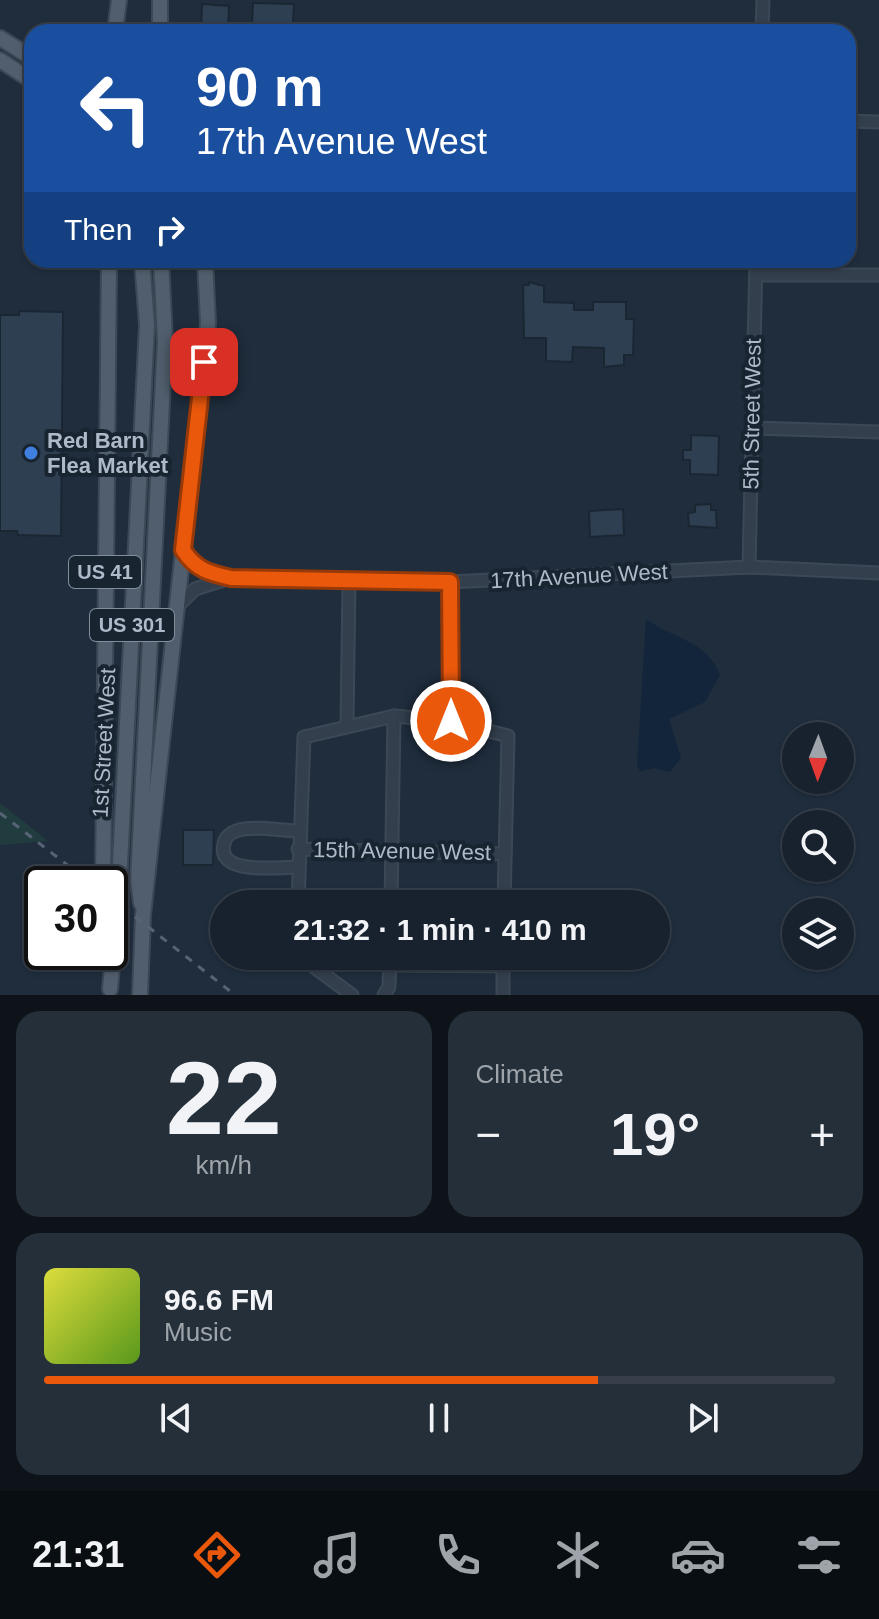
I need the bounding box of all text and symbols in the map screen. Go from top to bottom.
text: 90 m [196,55,324,118]
icon: left [64,56,168,160]
text: 17th Avenue West [196,121,487,162]
icon: right [148,208,192,252]
text: Then [64,213,132,246]
pin [170,328,238,396]
street label: 5th Street West [738,338,766,490]
icon: arrive [182,340,226,384]
place label: Red Barn Flea Market [47,428,169,478]
marker: Red Barn Flea Market [22,444,40,462]
road number: US 41 [69,556,141,588]
street label: 17th Avenue West [490,559,668,593]
road number: US 301 [90,609,174,641]
street label: 1st Street West [88,667,120,819]
position arrow [409,679,493,763]
north arrow [782,722,854,794]
map controls [782,722,854,970]
button: search [782,810,854,882]
street label: 15th Avenue West [313,837,491,865]
speed limit sign: 30 [24,866,128,970]
button: layers [782,898,854,970]
text: 21:32 · 1 min · 410 m [293,913,587,946]
text: 22 [166,1040,282,1156]
text: Climate [476,1059,564,1089]
text: 19° [610,1101,701,1168]
text: − [476,1110,501,1159]
text: + [809,1110,835,1159]
text: km/h [196,1150,252,1180]
text: 96.6 FM [164,1283,274,1316]
text: Music [164,1317,232,1347]
icon: previous [154,1396,198,1440]
icon: pause [417,1396,461,1440]
icon: next [681,1396,725,1440]
icon: directions [189,1527,245,1583]
icon: music [309,1527,365,1583]
icon: phone [430,1527,486,1583]
icon: climate [550,1527,606,1583]
icon: car [670,1527,726,1583]
icon: filters [791,1527,847,1583]
text: 21:31 [32,1534,124,1575]

